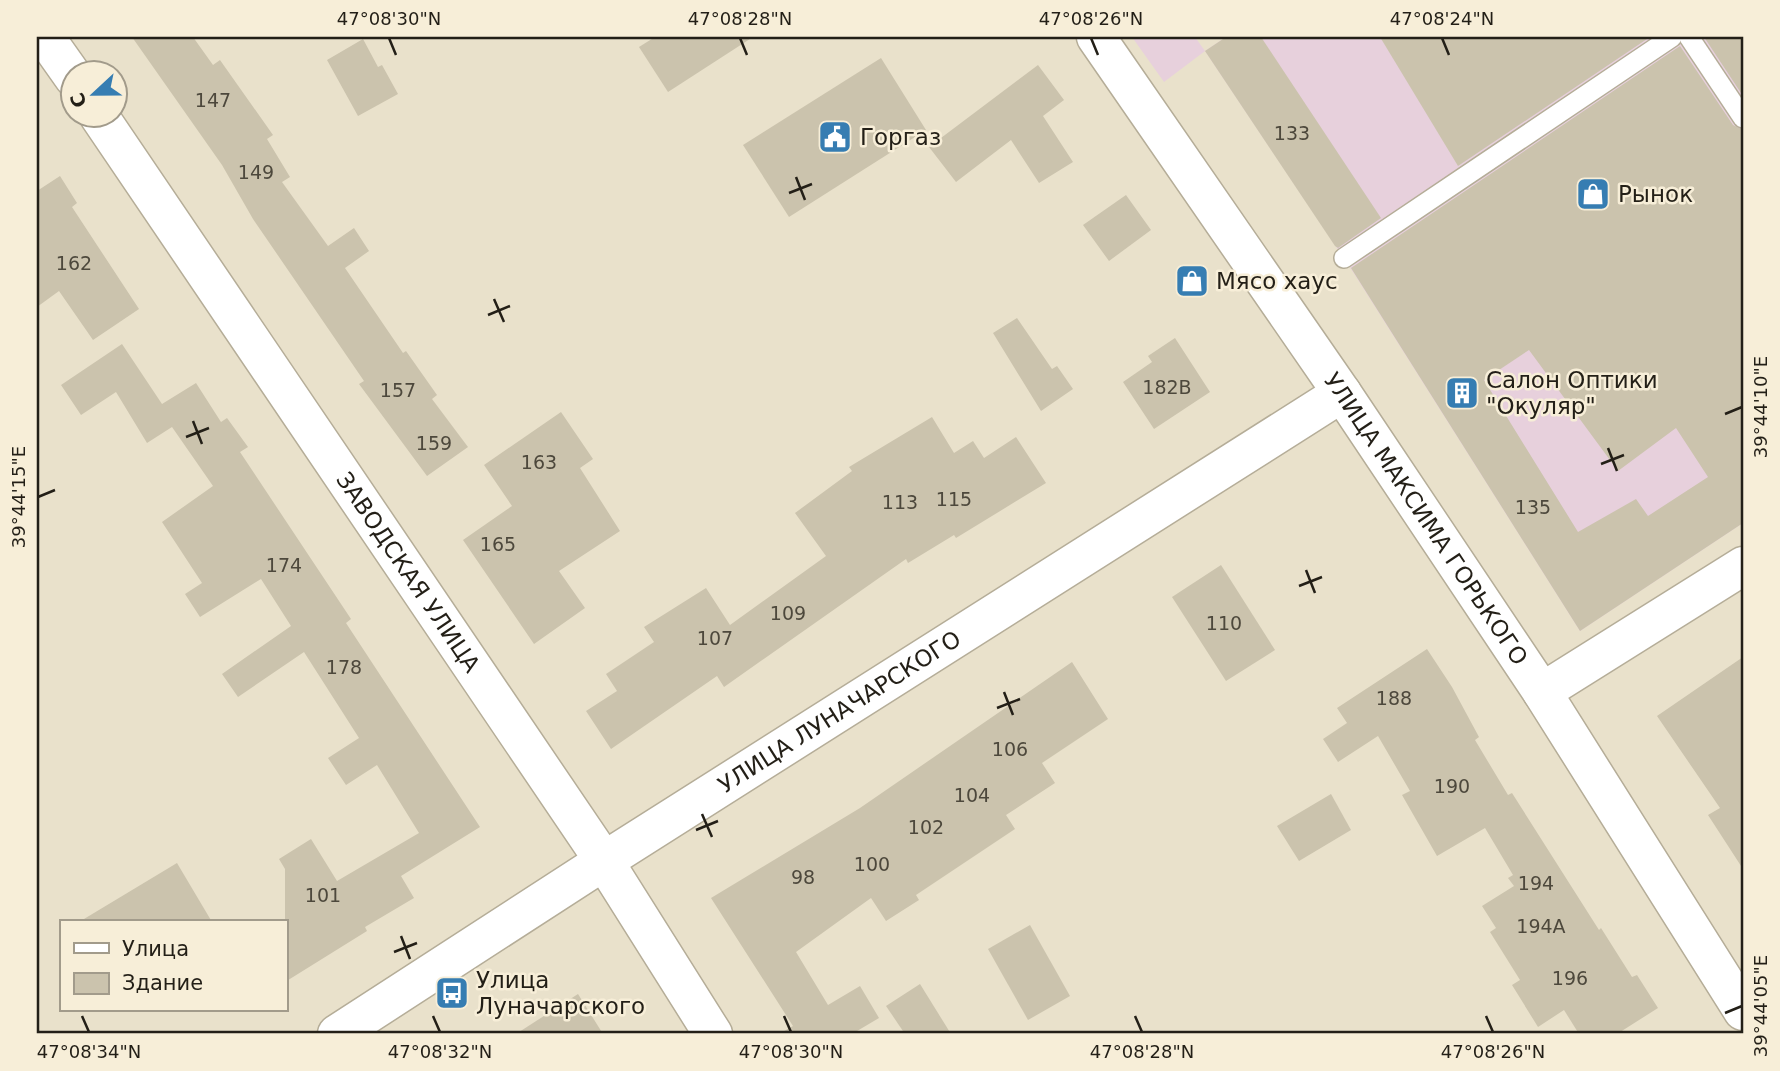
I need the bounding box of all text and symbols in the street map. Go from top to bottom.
text: 47°08'30"N [337,8,441,29]
text: 47°08'28"N [688,8,792,29]
text: 47°08'26"N [1039,8,1143,29]
text: 47°08'24"N [1390,8,1494,29]
north arrow [60,60,130,130]
house number: 147 [195,89,231,111]
text: С [65,90,91,111]
public building icon: Горгаз [816,118,854,156]
house number: 133 [1274,122,1310,144]
place label: Горгаз [860,124,941,150]
house number: 149 [238,161,274,183]
shop icon: Рынок [1574,175,1612,213]
place label: Рынок [1618,181,1693,207]
house number: 162 [56,252,92,274]
shop icon: Мясо хаус [1173,262,1211,300]
place label: Мясо хаус [1216,268,1338,294]
text: 39°44'10"E [1750,356,1771,458]
place label: Салон Оптики "Окуляр" [1486,367,1658,419]
street label: УЛИЦА МАКСИМА ГОРЬКОГО [1319,368,1533,670]
building icon: Салон Оптики "Окуляр" [1443,374,1481,412]
house number: 182В [1142,376,1192,398]
house number: 157 [380,379,416,401]
house number: 159 [416,432,452,454]
text: 39°44'15"E [8,446,29,548]
house number: 163 [521,451,557,473]
street label: ЗАВОДСКАЯ УЛИЦА [331,467,485,677]
house number: 115 [936,488,972,510]
house number: 113 [882,491,918,513]
house number: 135 [1515,496,1551,518]
house number: 165 [480,533,516,555]
house number: 174 [266,554,302,576]
house number: 109 [770,602,806,624]
house number: 110 [1206,612,1242,634]
street label: УЛИЦА ЛУНАЧАРСКОГО [714,625,965,798]
house number: 107 [697,627,733,649]
house number: 178 [326,656,362,678]
house number: 188 [1376,687,1412,709]
house number: 106 [992,738,1028,760]
house number: 190 [1434,775,1470,797]
house number: 104 [954,784,990,806]
house number: 102 [908,816,944,838]
house number: 100 [854,853,890,875]
house number: 98 [791,866,815,888]
house number: 194 [1518,872,1554,894]
house number: 101 [305,884,341,906]
house number: 194А [1516,915,1566,937]
legend [60,920,287,1012]
text: Улица [122,937,189,961]
text: 39°44'05"E [1750,955,1771,1057]
place label: Улица Луначарского [476,967,645,1019]
house number: 196 [1552,967,1588,989]
text: Здание [122,971,203,995]
bus stop icon: Улица Луначарского [433,974,471,1012]
text: 47°08'34"N [37,1041,141,1062]
text: 47°08'32"N [388,1041,492,1062]
text: 47°08'30"N [739,1041,843,1062]
text: 47°08'28"N [1090,1041,1194,1062]
text: 47°08'26"N [1441,1041,1545,1062]

